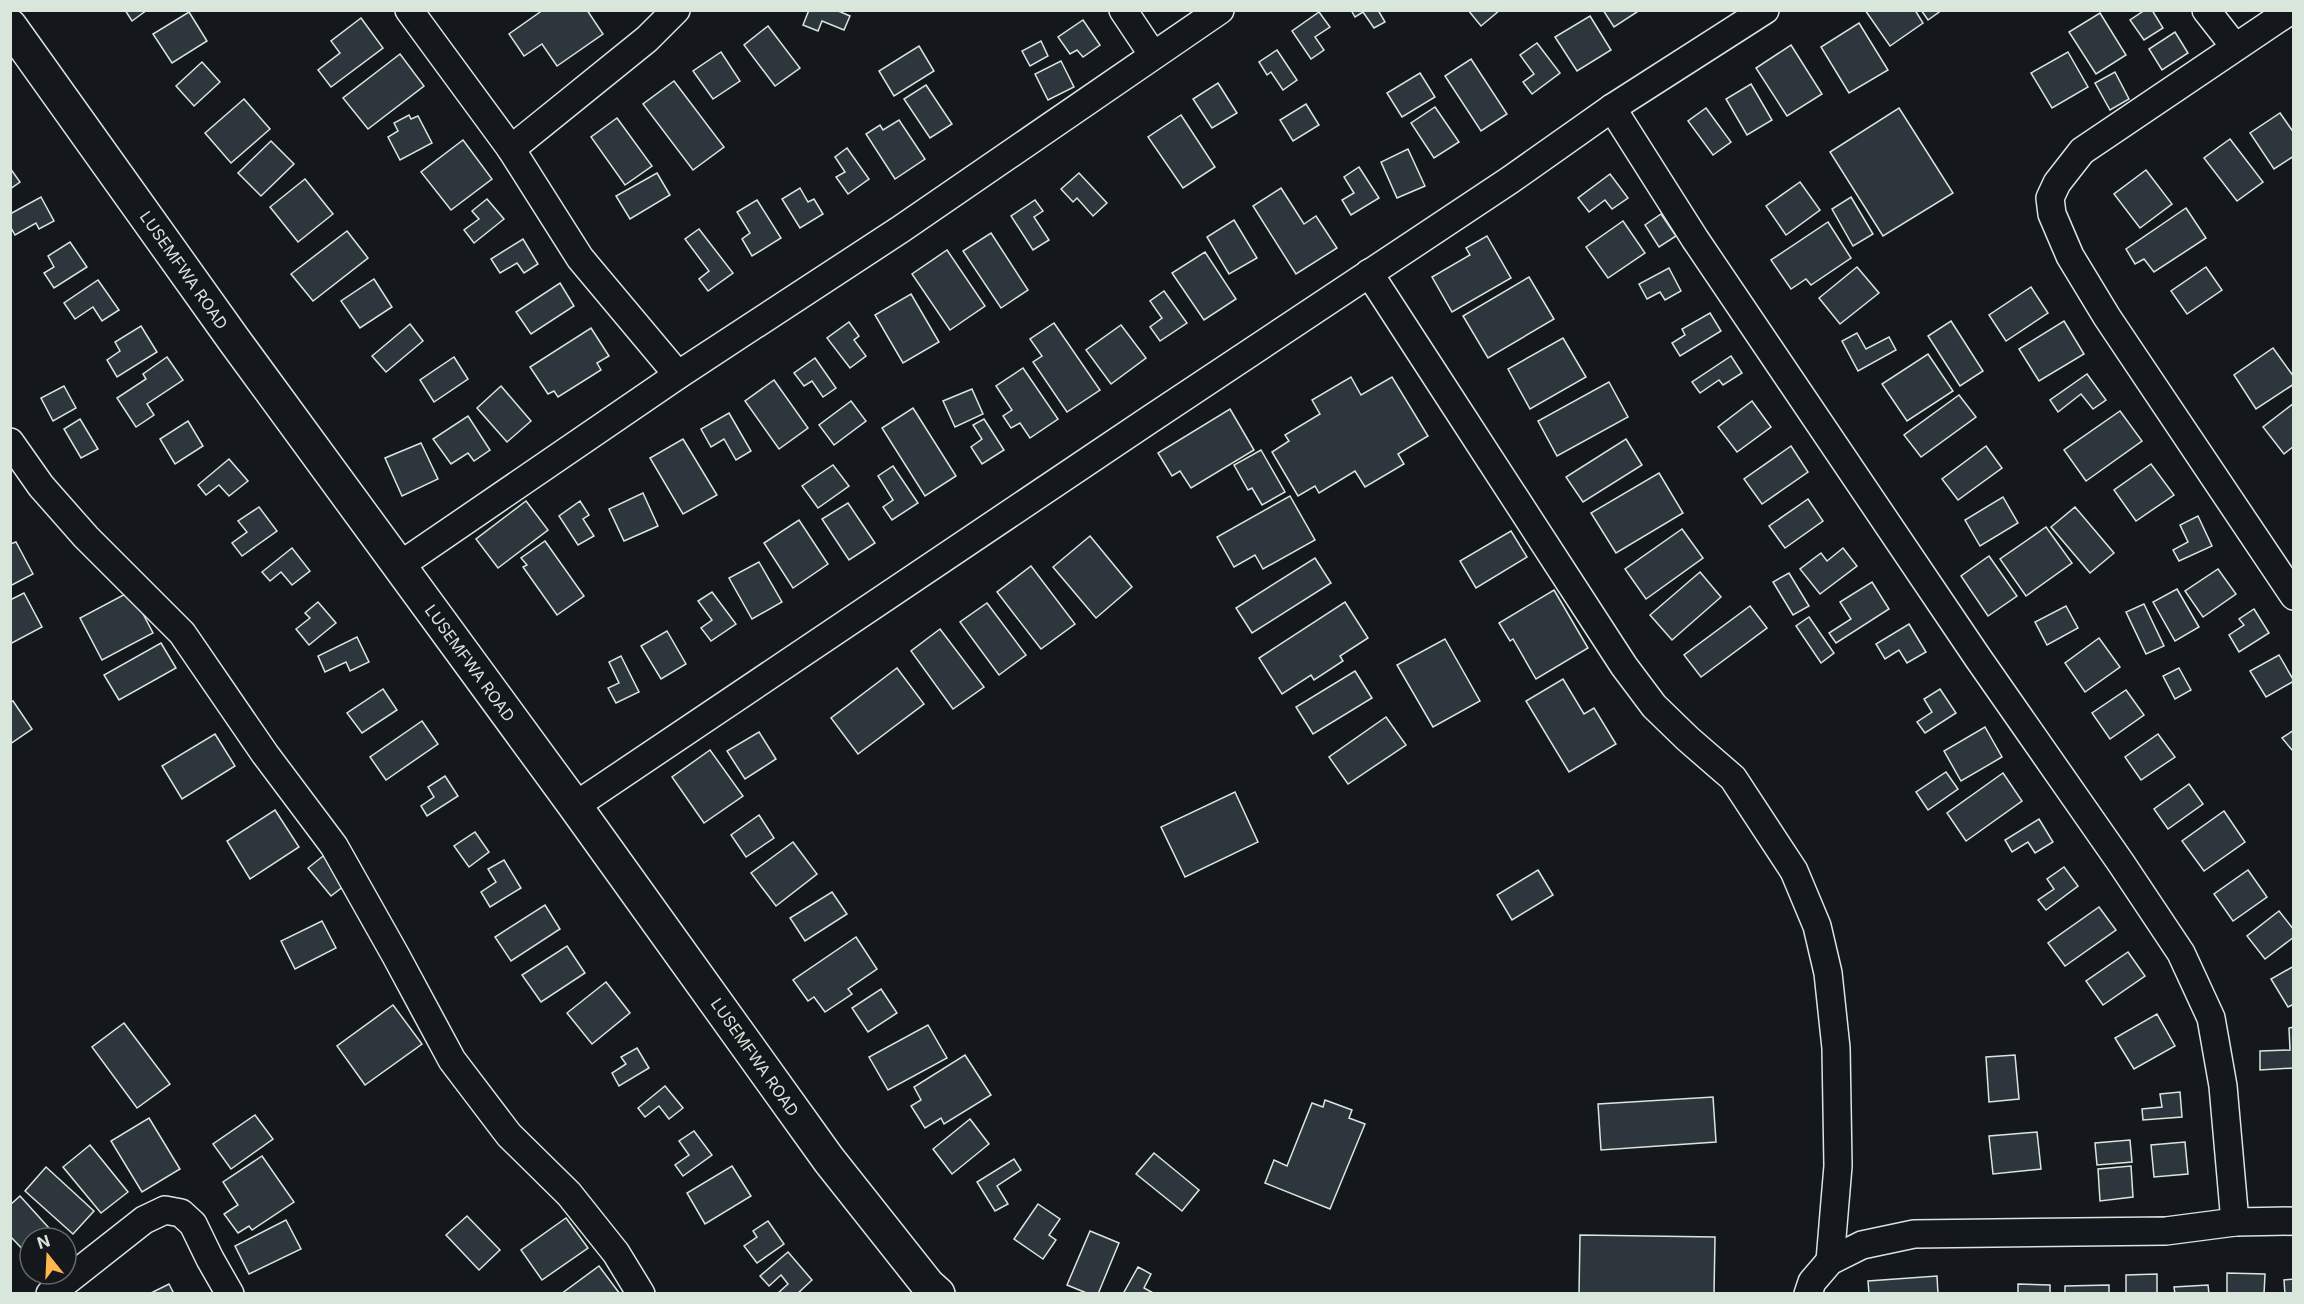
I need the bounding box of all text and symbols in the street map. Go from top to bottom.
street label: LUSEMFWA ROAD [136,207,232,333]
street label: LUSEMFWA ROAD [421,601,519,725]
street label: LUSEMFWA ROAD [707,994,803,1120]
north arrow [18,1226,78,1286]
text: N [34,1230,52,1253]

